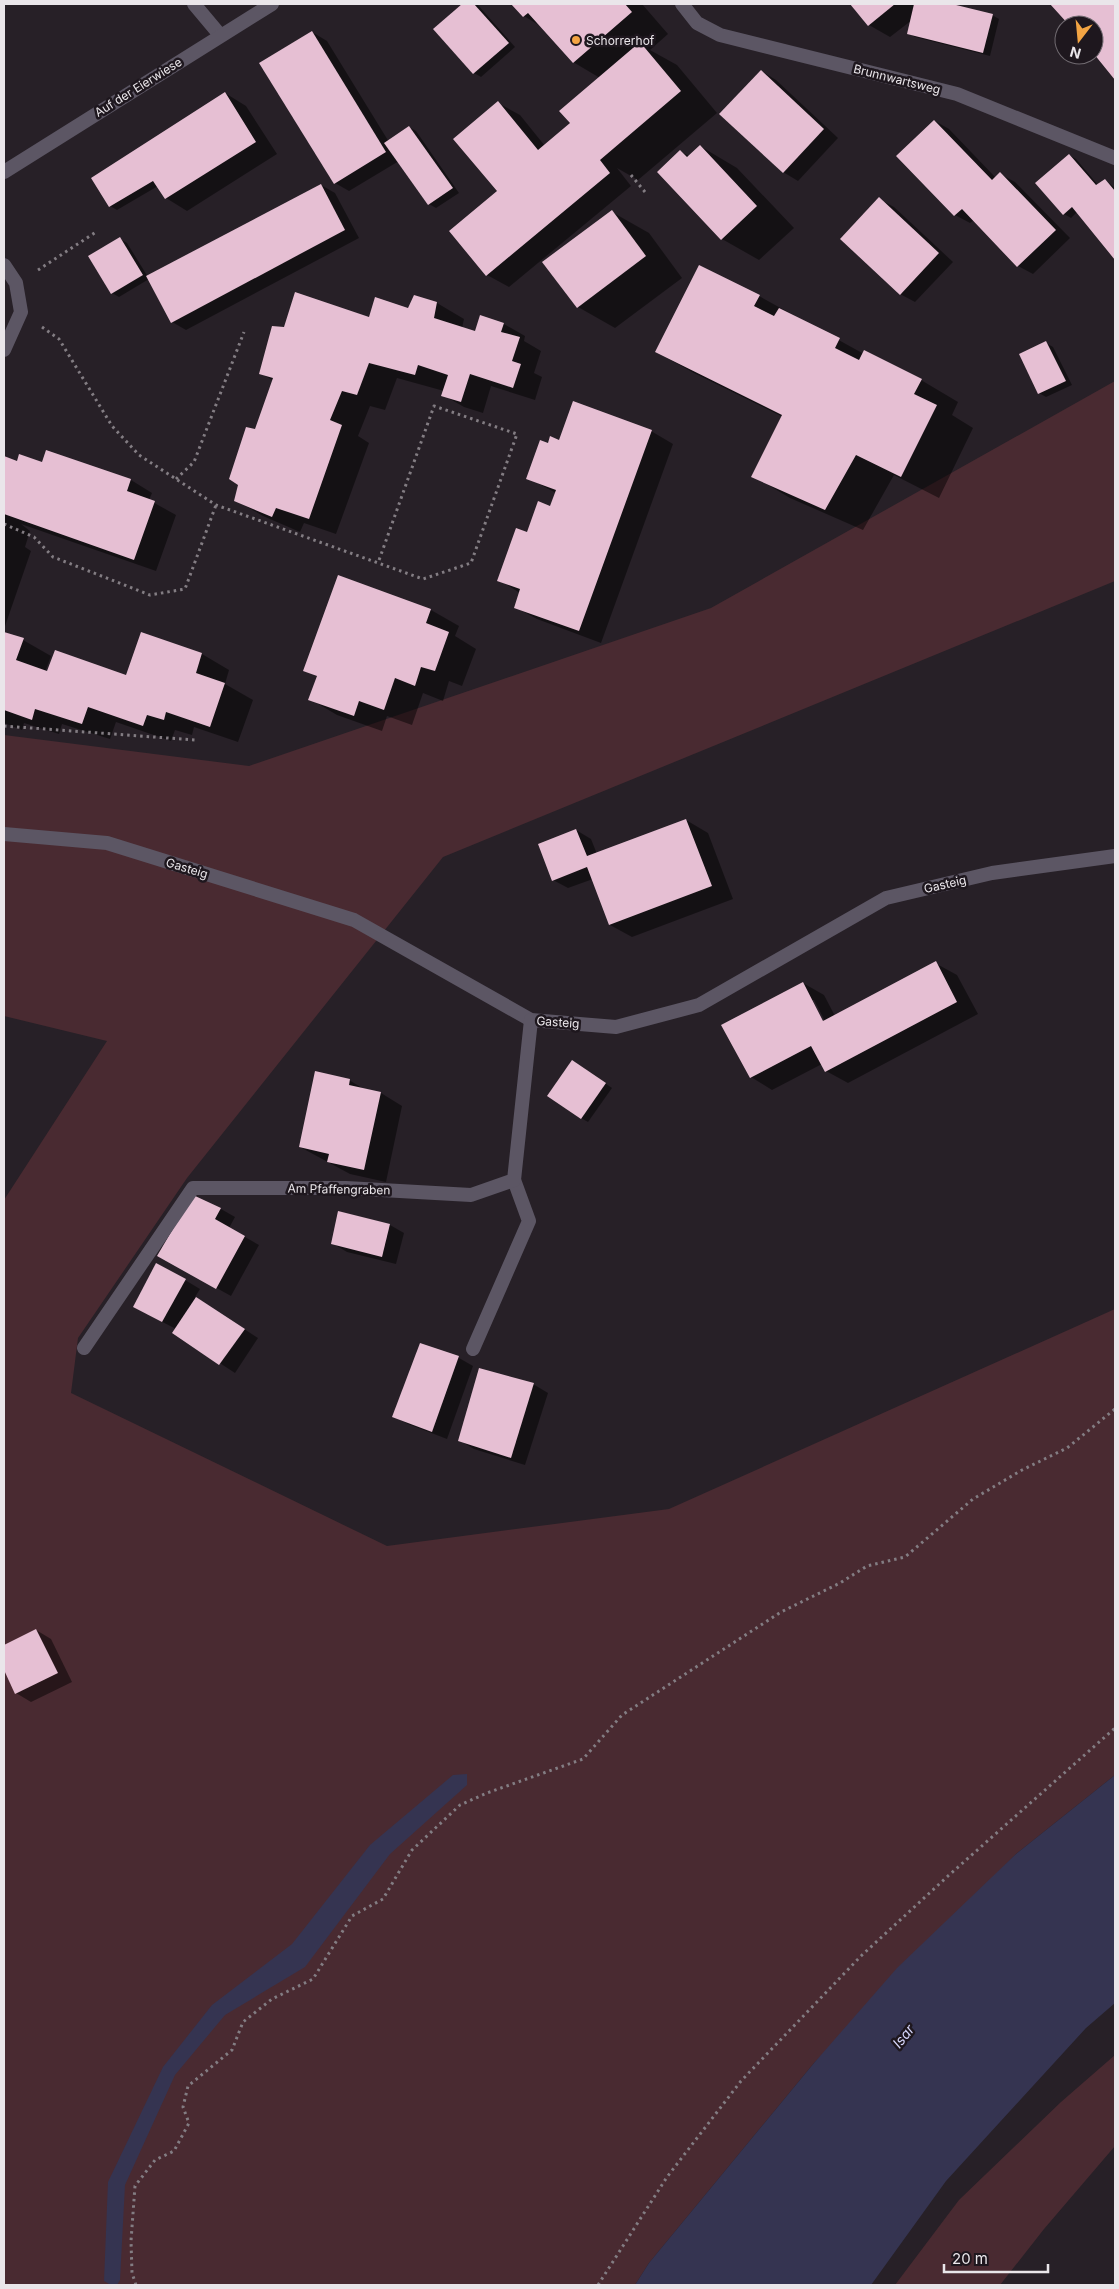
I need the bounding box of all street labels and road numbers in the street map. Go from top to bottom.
street label: Auf der Eierwiese [92,54,184,120]
street label: Brunnwartsweg [852,61,942,97]
street label: Gasteig [164,855,210,881]
street label: Gasteig [922,872,968,896]
street label: Gasteig [536,1013,580,1031]
street label: Am Pfaffengraben [287,1181,391,1197]

